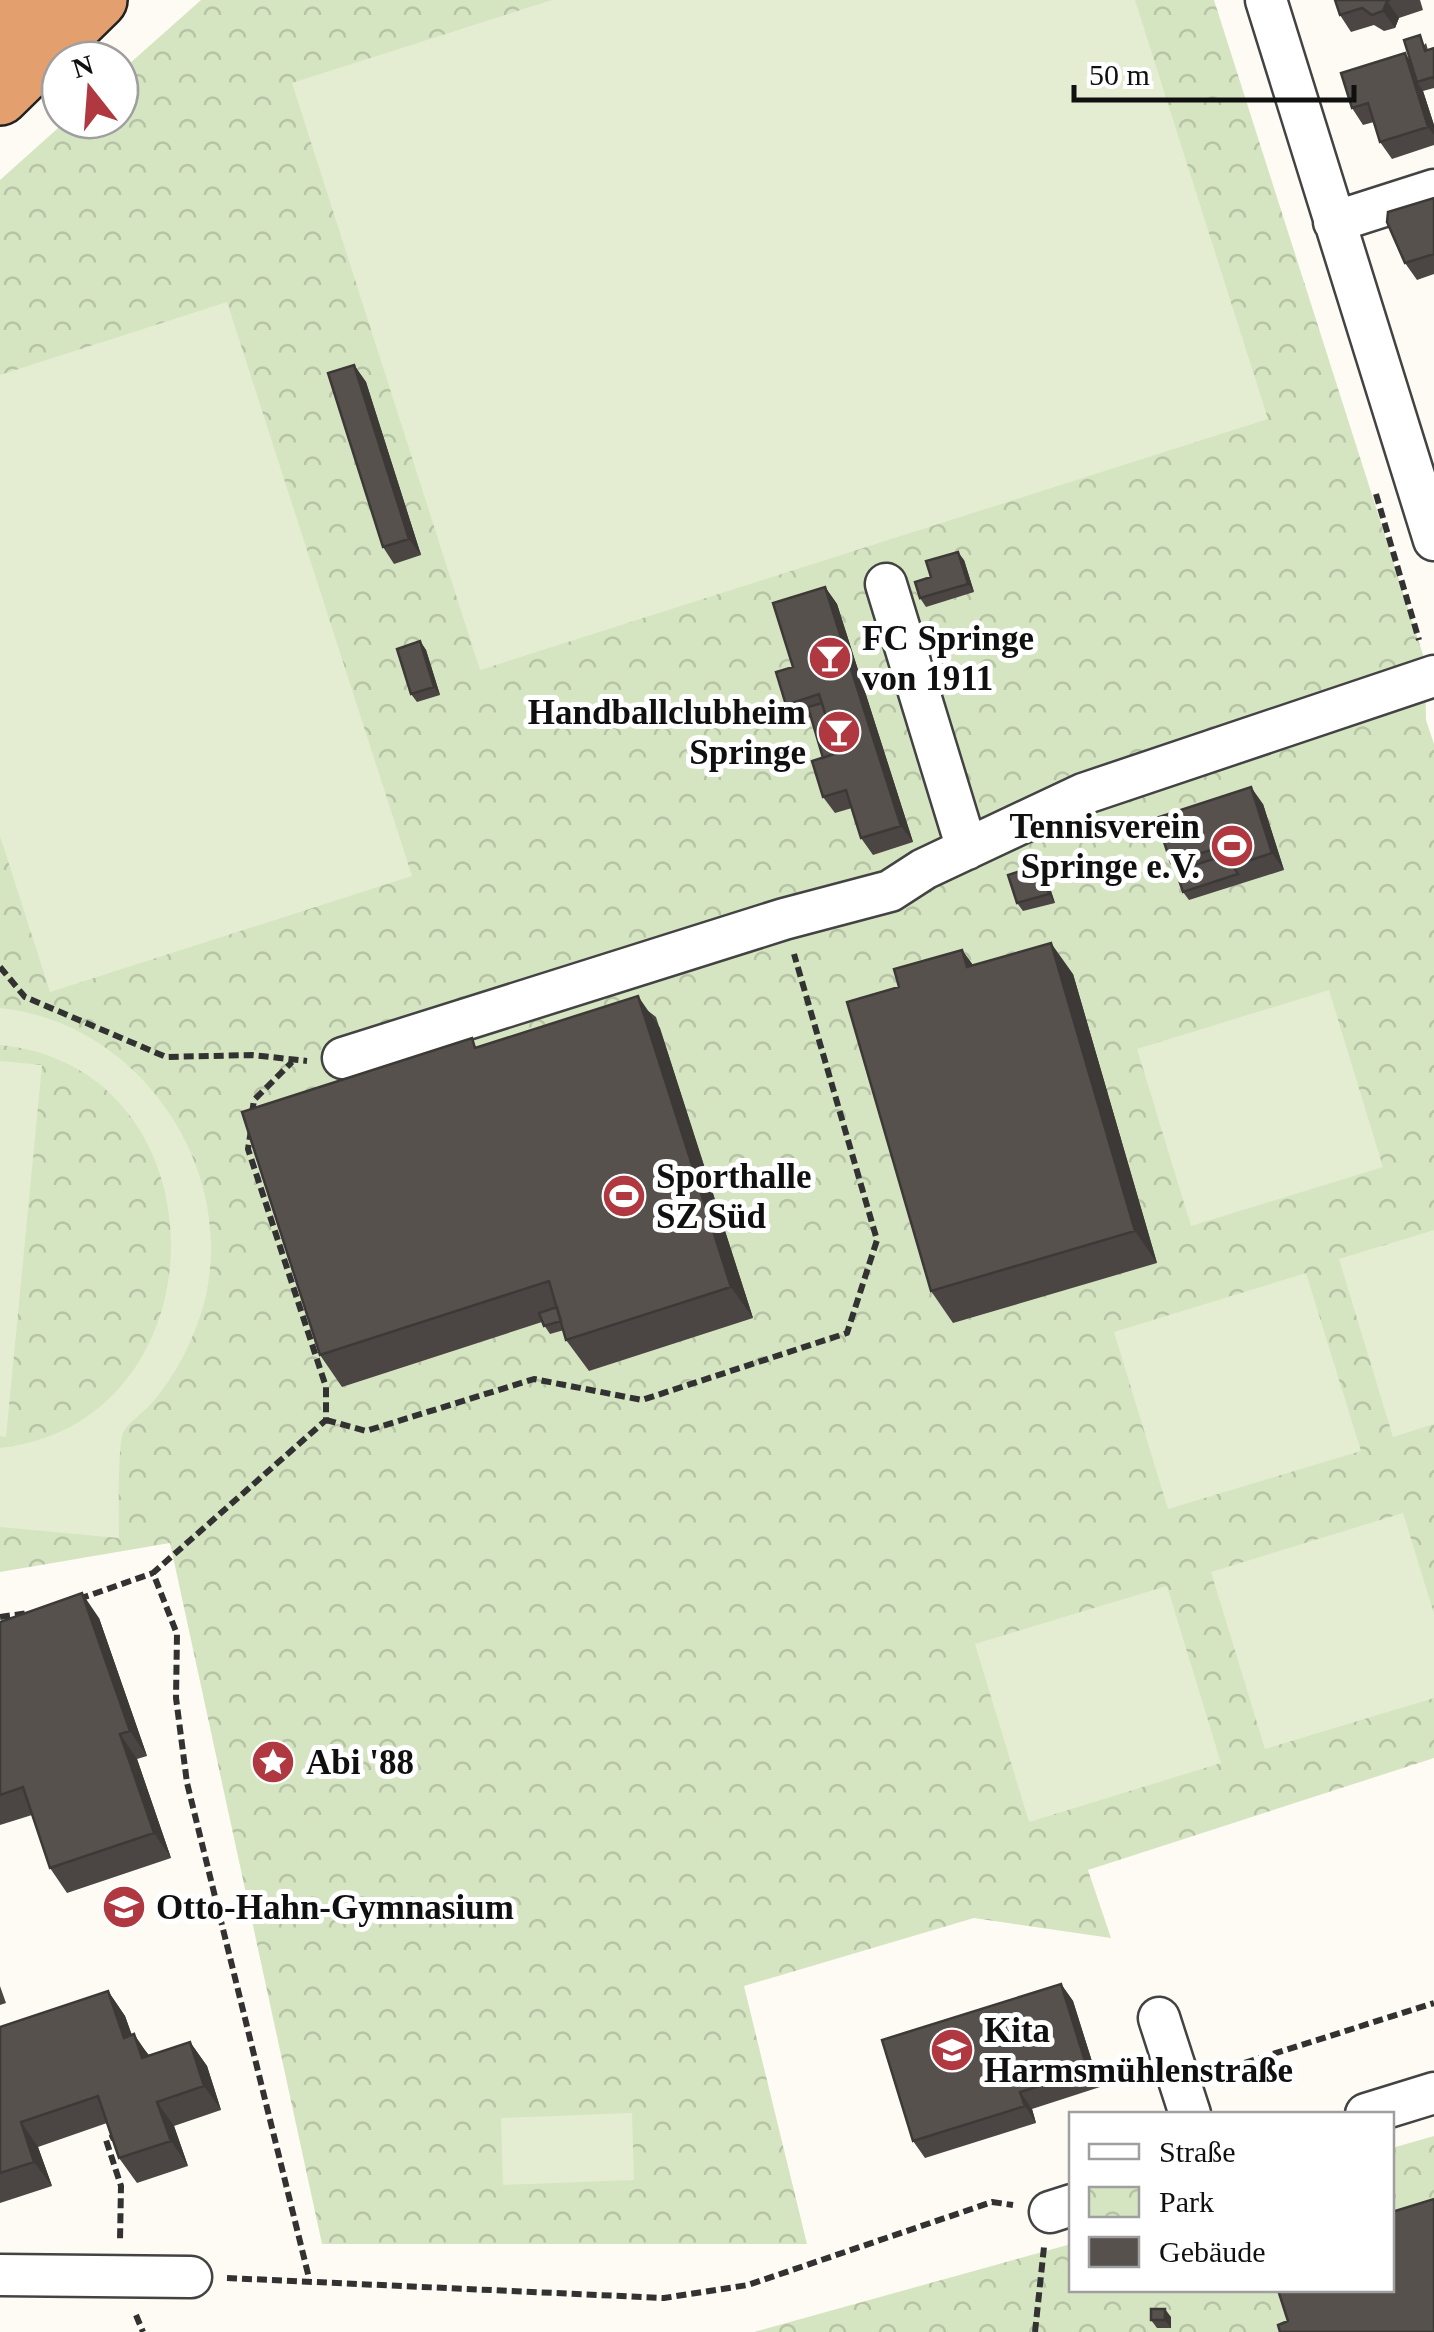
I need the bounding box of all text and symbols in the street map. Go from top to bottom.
north arrow [40,40,140,140]
scale bar [1074,40,1354,102]
text: N [69,49,97,84]
text: 50 m [1089,58,1150,91]
place label: FC Springe von 1911 [862,619,1034,698]
bar icon: FC Springe von 1911 [807,635,853,681]
place label: Handballclubheim Springe [528,693,806,772]
bar icon: Handballclubheim Springe [816,709,862,755]
place label: Tennisverein Springe e.V. [1009,807,1200,886]
sports icon: Tennisverein Springe e.V. [1209,823,1255,869]
place label: Sporthalle SZ Süd [656,1157,812,1236]
sports icon: Sporthalle SZ Süd [601,1173,647,1219]
place icon: Abi '88 [250,1739,296,1785]
place label: Abi '88 [306,1743,414,1782]
school or university icon: Otto-Hahn-Gymnasium [101,1884,147,1930]
place label: Otto-Hahn-Gymnasium [156,1888,514,1927]
place label: Kita Harmsmühlenstraße [984,2011,1293,2090]
school or university icon: Kita Harmsmühlenstraße [929,2027,975,2073]
legend [1069,2112,1394,2292]
text: Straße [1159,2135,1236,2168]
text: Park [1159,2185,1214,2218]
text: Gebäude [1159,2235,1266,2268]

